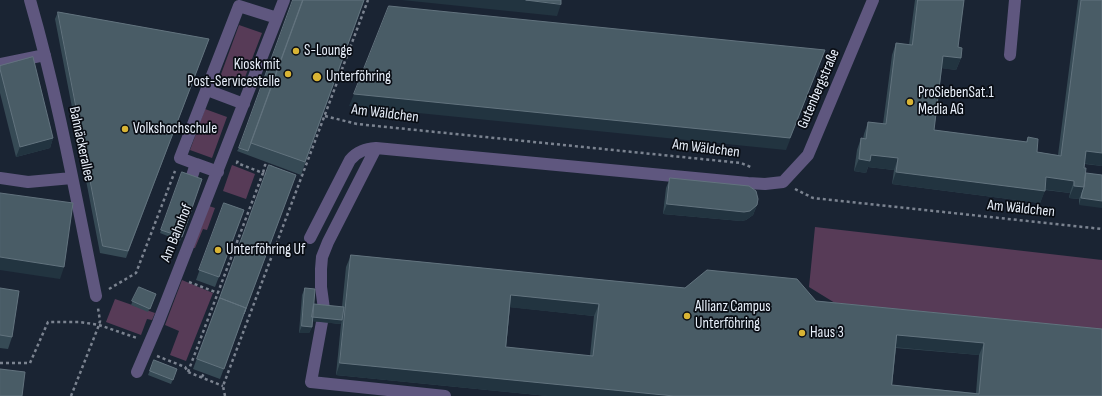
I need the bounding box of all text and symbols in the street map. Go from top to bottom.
place label: S-Lounge [304,42,352,60]
marker: S-Lounge [291,46,301,56]
street label: Gutenbergstraße [794,46,844,132]
place label: Kiosk mit Post-Servicestelle [187,56,280,91]
place label: Unterföhring [326,68,391,86]
marker: Kiosk mit Post-Servicestelle [283,69,293,79]
marker: Unterföhring [311,71,323,83]
place label: ProSiebenSat.1 Media AG [918,84,994,119]
marker: ProSiebenSat.1 Media AG [905,97,915,107]
street label: Am Wäldchen [350,101,420,127]
street label: Bahnäckerallee [64,105,98,183]
place label: Volkshochschule [133,120,217,138]
marker: Volkshochschule [120,124,130,134]
street label: Am Wäldchen [671,136,741,162]
street label: Am Wäldchen [986,197,1056,221]
street label: Am Bahnhof [157,201,197,265]
place label: Unterföhring Uf [226,241,305,259]
marker: Unterföhring Uf [213,245,223,255]
place label: Allianz Campus Unterföhring [695,298,771,333]
marker: Allianz Campus Unterföhring [682,311,692,321]
place label: Haus 3 [810,324,844,342]
marker: Haus 3 [797,328,807,338]

